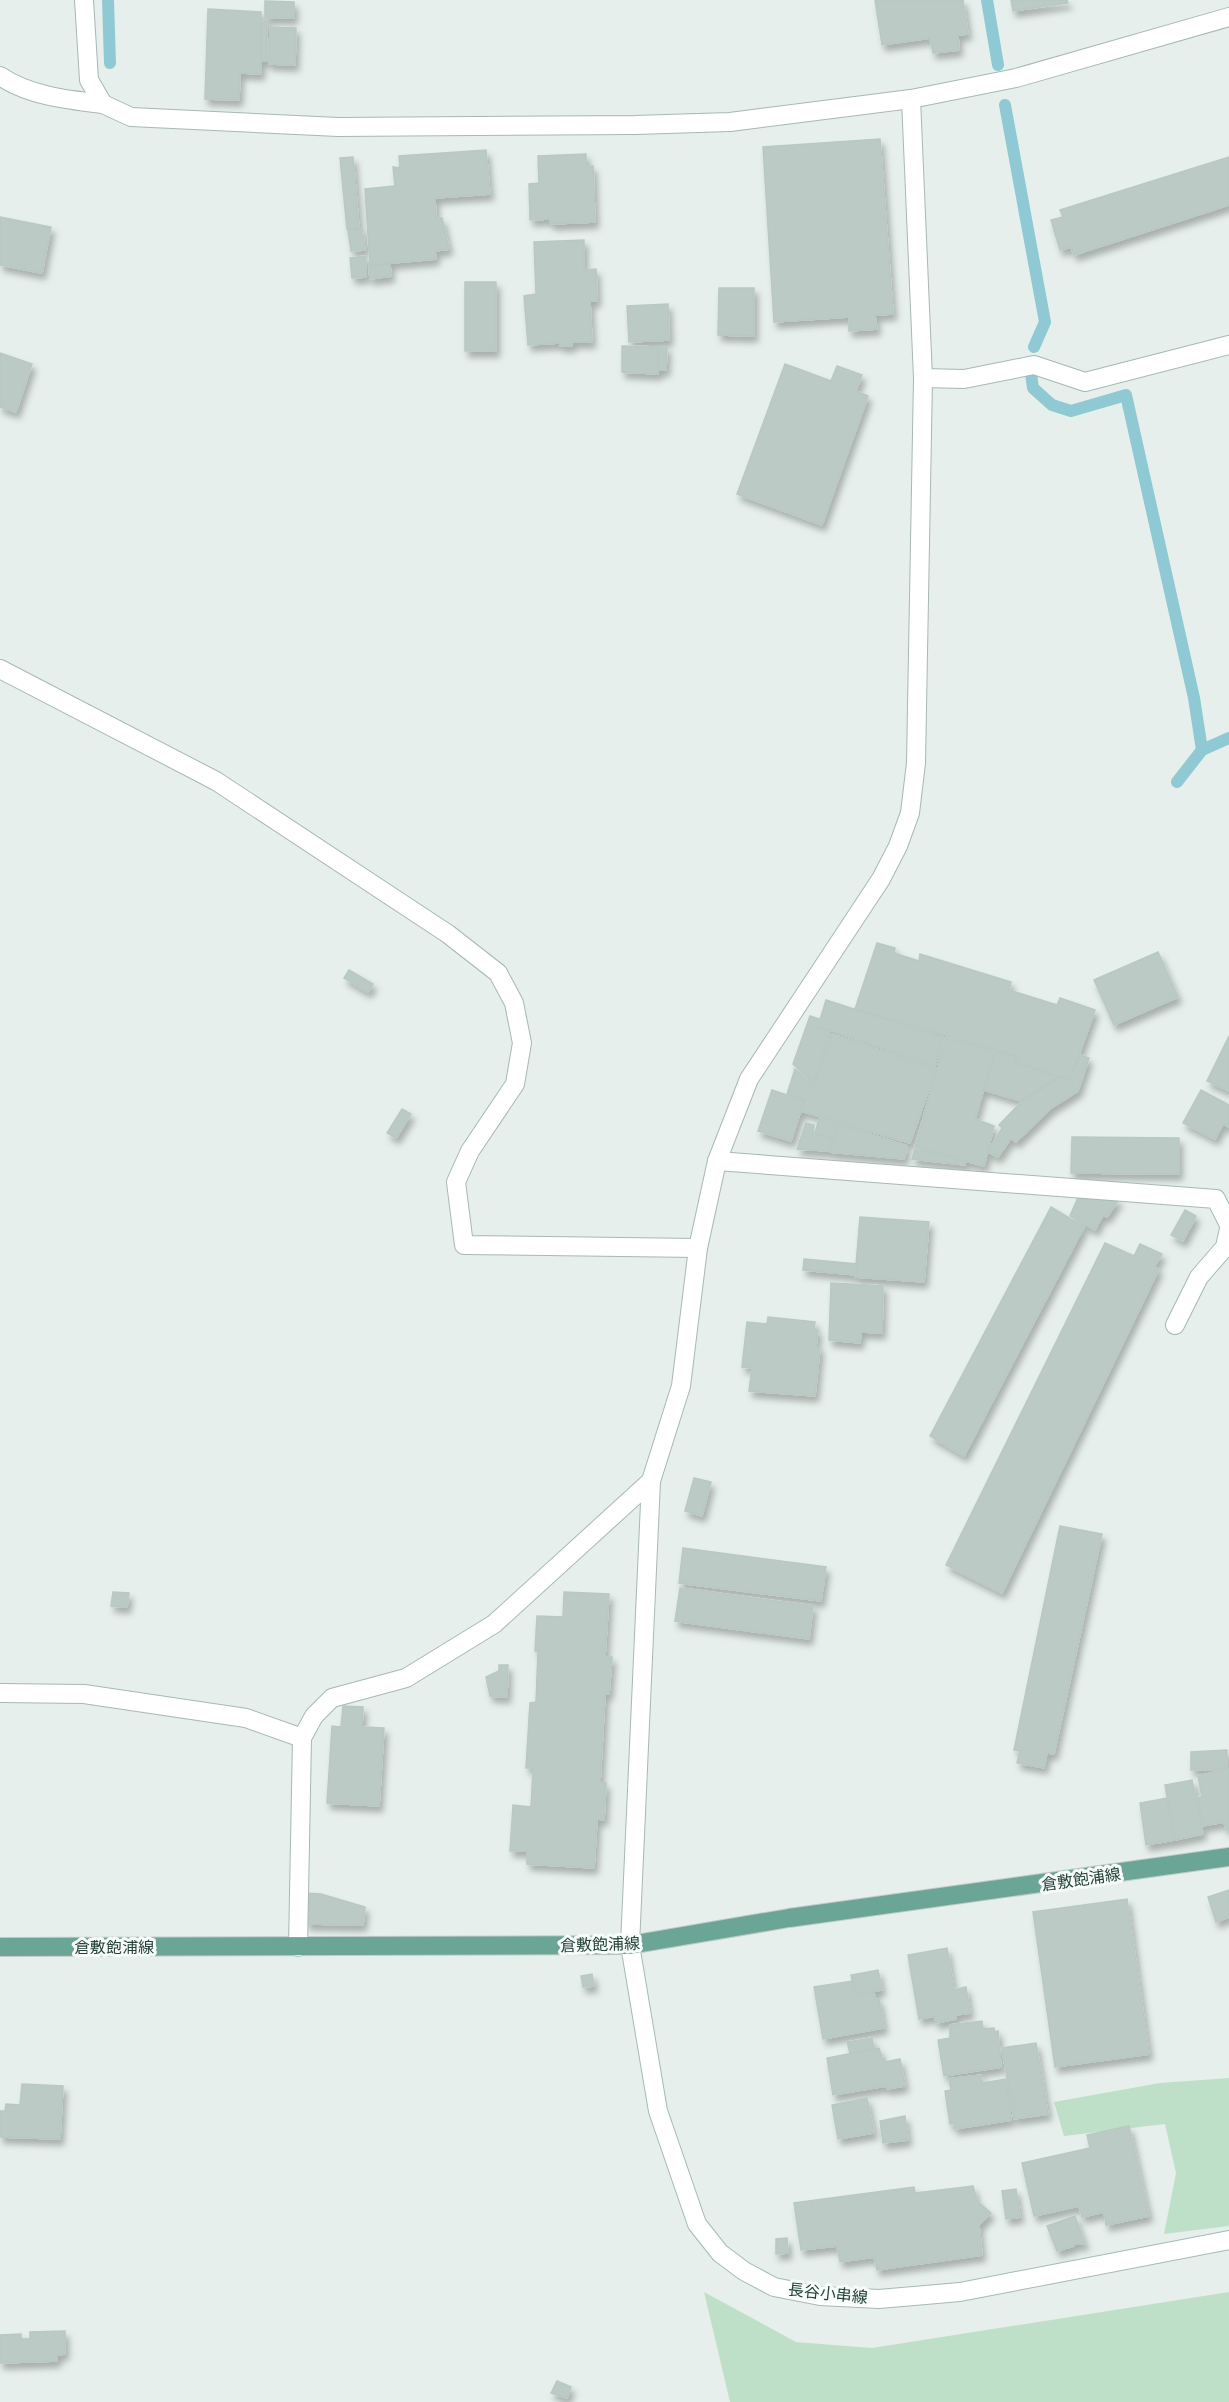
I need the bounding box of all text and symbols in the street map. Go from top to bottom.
street label: 倉敷飽浦線 [1040,1864,1122,1894]
street label: 倉敷飽浦線 [560,1933,640,1955]
street label: 倉敷飽浦線 [74,1937,154,1957]
street label: 長谷小串線 [787,2279,869,2307]

